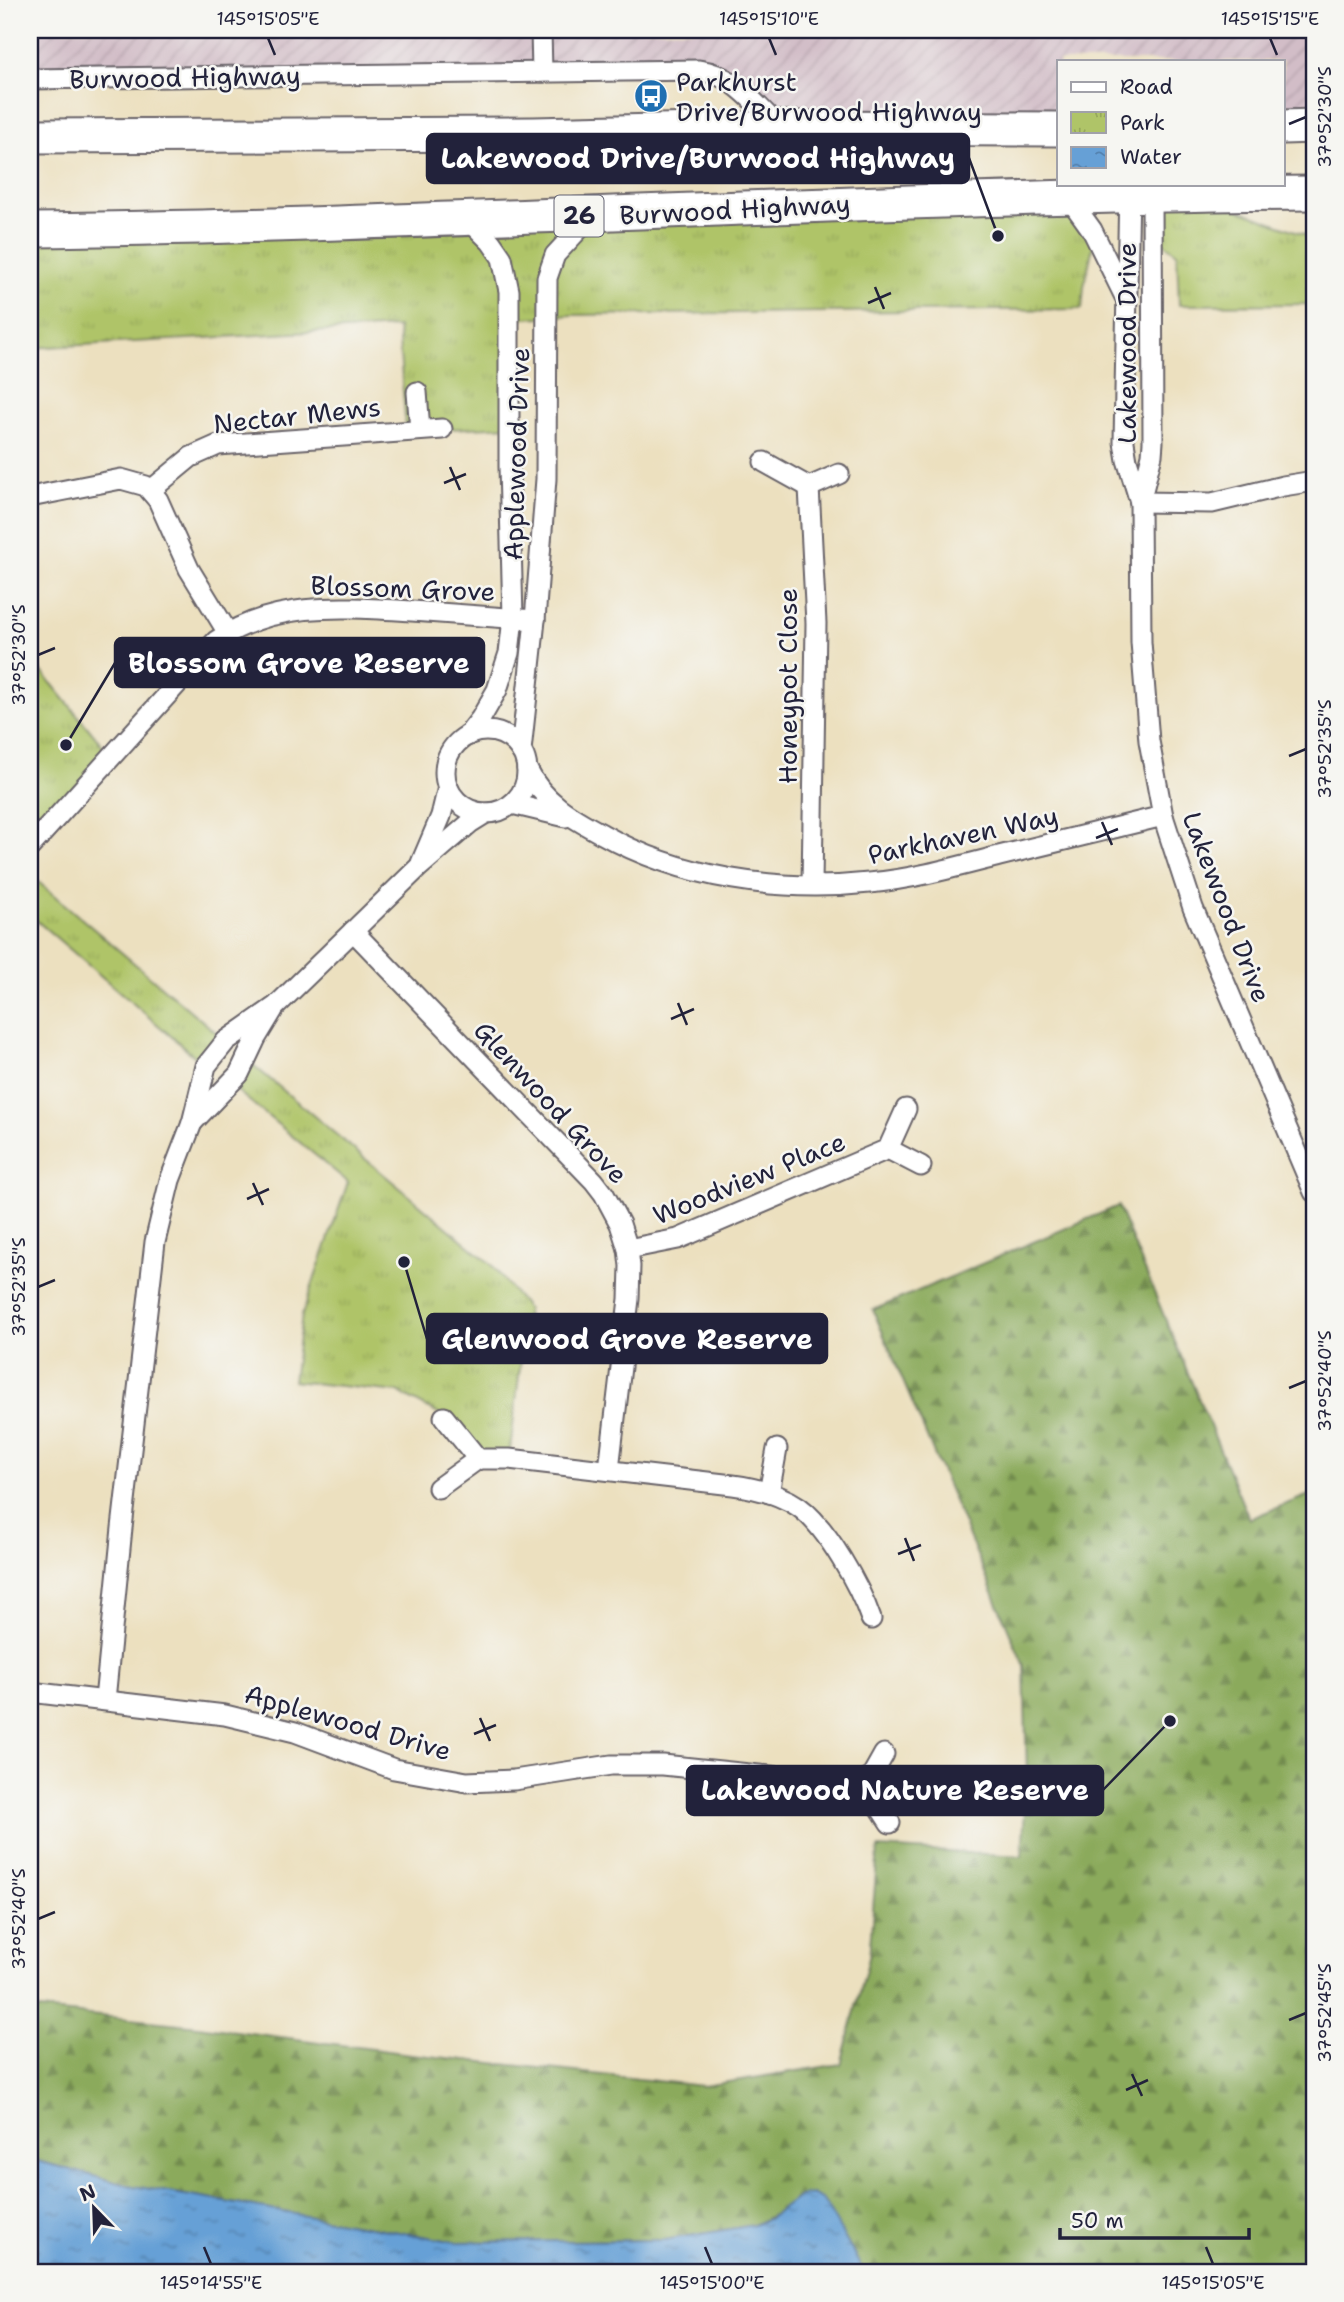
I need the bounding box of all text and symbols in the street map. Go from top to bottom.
text: 145°15'05"E [216,7,320,31]
text: 145°15'10"E [719,7,819,31]
text: 145°15'15"E [1221,7,1319,31]
street label: Burwood Highway [69,57,301,97]
legend [1057,60,1284,186]
place label: Parkhurst Drive/Burwood Highway [676,64,982,129]
text: 37°52'30"S [1313,66,1337,168]
text: Road [1120,73,1173,101]
bus stop icon: Parkhurst Drive/Burwood Highway [632,77,670,115]
text: Park [1120,109,1165,137]
callout: Lakewood Drive/Burwood Highway [427,134,969,183]
text: Lakewood Drive/Burwood Highway [441,139,955,177]
text: Water [1120,143,1182,171]
street label: Burwood Highway [619,185,851,233]
road number: 26 [554,196,604,236]
street label: Lakewood Drive [1109,242,1144,444]
street label: Applewood Drive [495,347,537,561]
street label: Nectar Mews [211,389,383,441]
street label: Blossom Grove [310,567,496,609]
street label: Honeypot Close [770,588,805,784]
text: 37°52'30"S [7,604,31,706]
callout: Blossom Grove Reserve [115,638,484,687]
text: Blossom Grove Reserve [128,644,470,682]
text: 37°52'35"S [1313,699,1337,799]
street label: Parkhaven Way [865,798,1061,872]
street label: Lakewood Drive [1175,807,1279,1007]
street label: Glenwood Grove [466,1013,636,1191]
street label: Woodview Place [648,1123,850,1233]
text: 37°52'35"S [7,1237,31,1337]
callout: Glenwood Grove Reserve [427,1314,827,1363]
text: Glenwood Grove Reserve [441,1320,813,1358]
text: 37°52'40"S [1313,1330,1337,1432]
street label: Applewood Drive [241,1676,455,1768]
callout: Lakewood Nature Reserve [687,1766,1103,1815]
text: Lakewood Nature Reserve [701,1771,1089,1809]
text: 37°52'40"S [7,1868,31,1970]
text: 37°52'45"S [1313,1963,1337,2063]
north arrow [60,2172,130,2242]
text: N [76,2178,99,2207]
scale bar [1060,2197,1250,2241]
text: 50 m [1071,2207,1124,2235]
text: 145°14'55"E [160,2271,262,2295]
text: 145°15'00"E [659,2271,765,2295]
text: 145°15'05"E [1161,2271,1265,2295]

